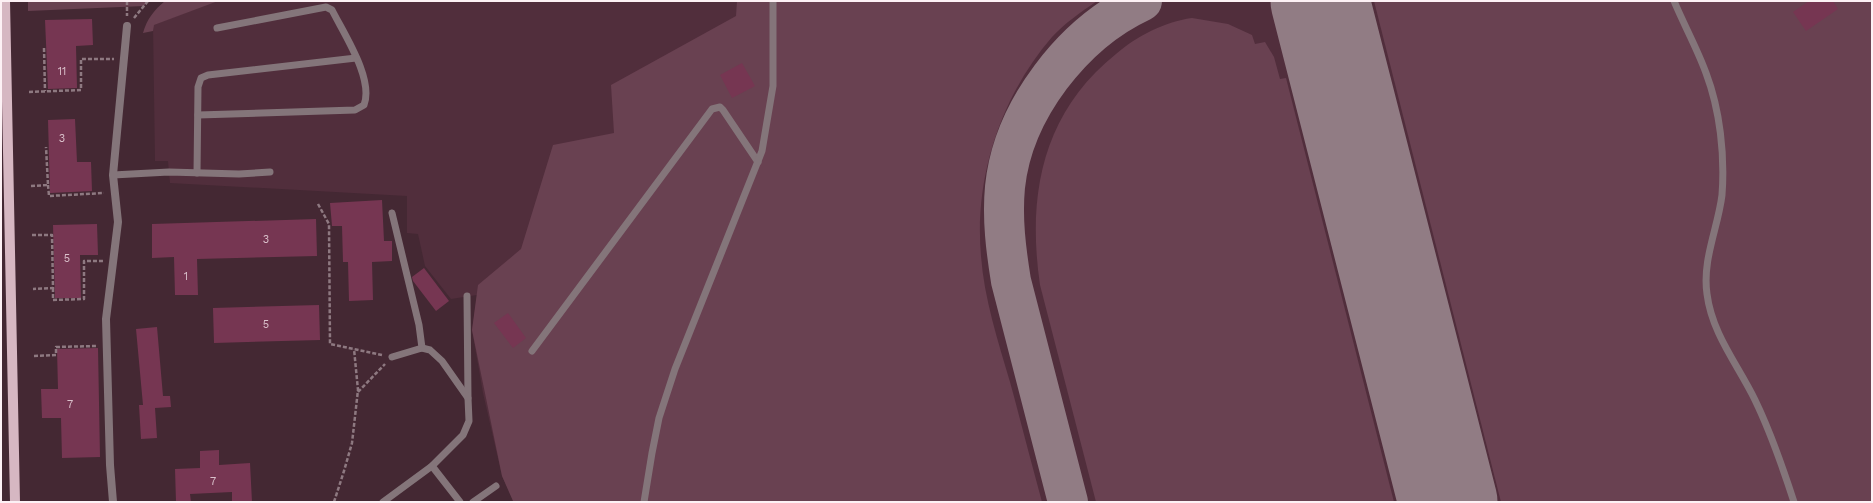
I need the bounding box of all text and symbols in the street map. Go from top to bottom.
house number: 11 [58,65,66,78]
house number: 3 [59,132,65,145]
house number: 3 [263,233,269,246]
house number: 5 [64,252,70,265]
house number: 1 [184,270,188,283]
house number: 5 [263,318,269,331]
house number: 7 [67,398,73,411]
house number: 7 [210,475,216,488]

